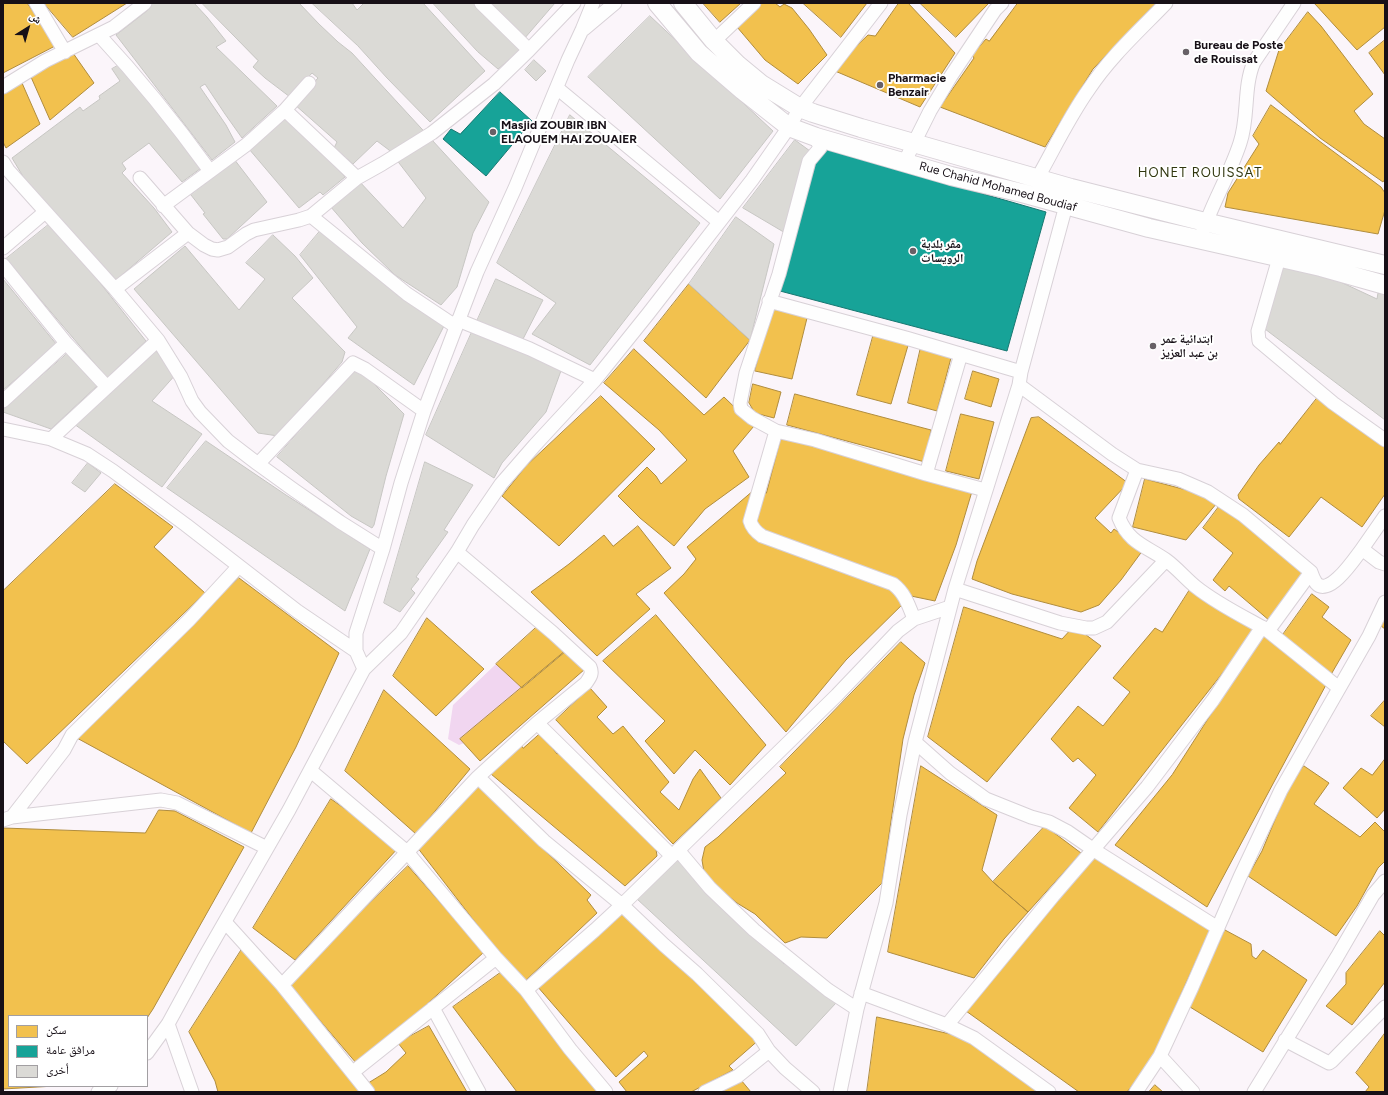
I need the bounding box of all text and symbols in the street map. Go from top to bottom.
north arrow [8,8,48,48]
text: ش [27,9,44,27]
place label: Bureau de Poste de Rouissat [1194,38,1283,66]
marker: Bureau de Poste de Rouissat [1181,47,1191,57]
place label: Pharmacie Benzair [888,71,946,99]
marker: Pharmacie Benzair [875,80,885,90]
place label: Masjid ZOUBIR IBN ELAOUEM HAI ZOUAIER [501,118,637,146]
marker: Masjid ZOUBIR IBN ELAOUEM HAI ZOUAIER [488,127,498,137]
street label: Rue Chahid Mohamed Boudiaf [918,159,1078,215]
district label: HONET ROUISSAT [1138,165,1262,181]
place label: مقر بلدية الرويسات [921,237,963,265]
marker: مقر بلدية الرويسات [908,246,918,256]
place label: ابتدائية عمر بن عبد العزيز [1161,332,1218,360]
marker: ابتدائية عمر بن عبد العزيز [1148,341,1158,351]
legend [8,1015,148,1087]
text: سكن [46,1023,66,1037]
text: مرافق عامة [46,1043,95,1057]
text: أخرى [46,1063,69,1077]

